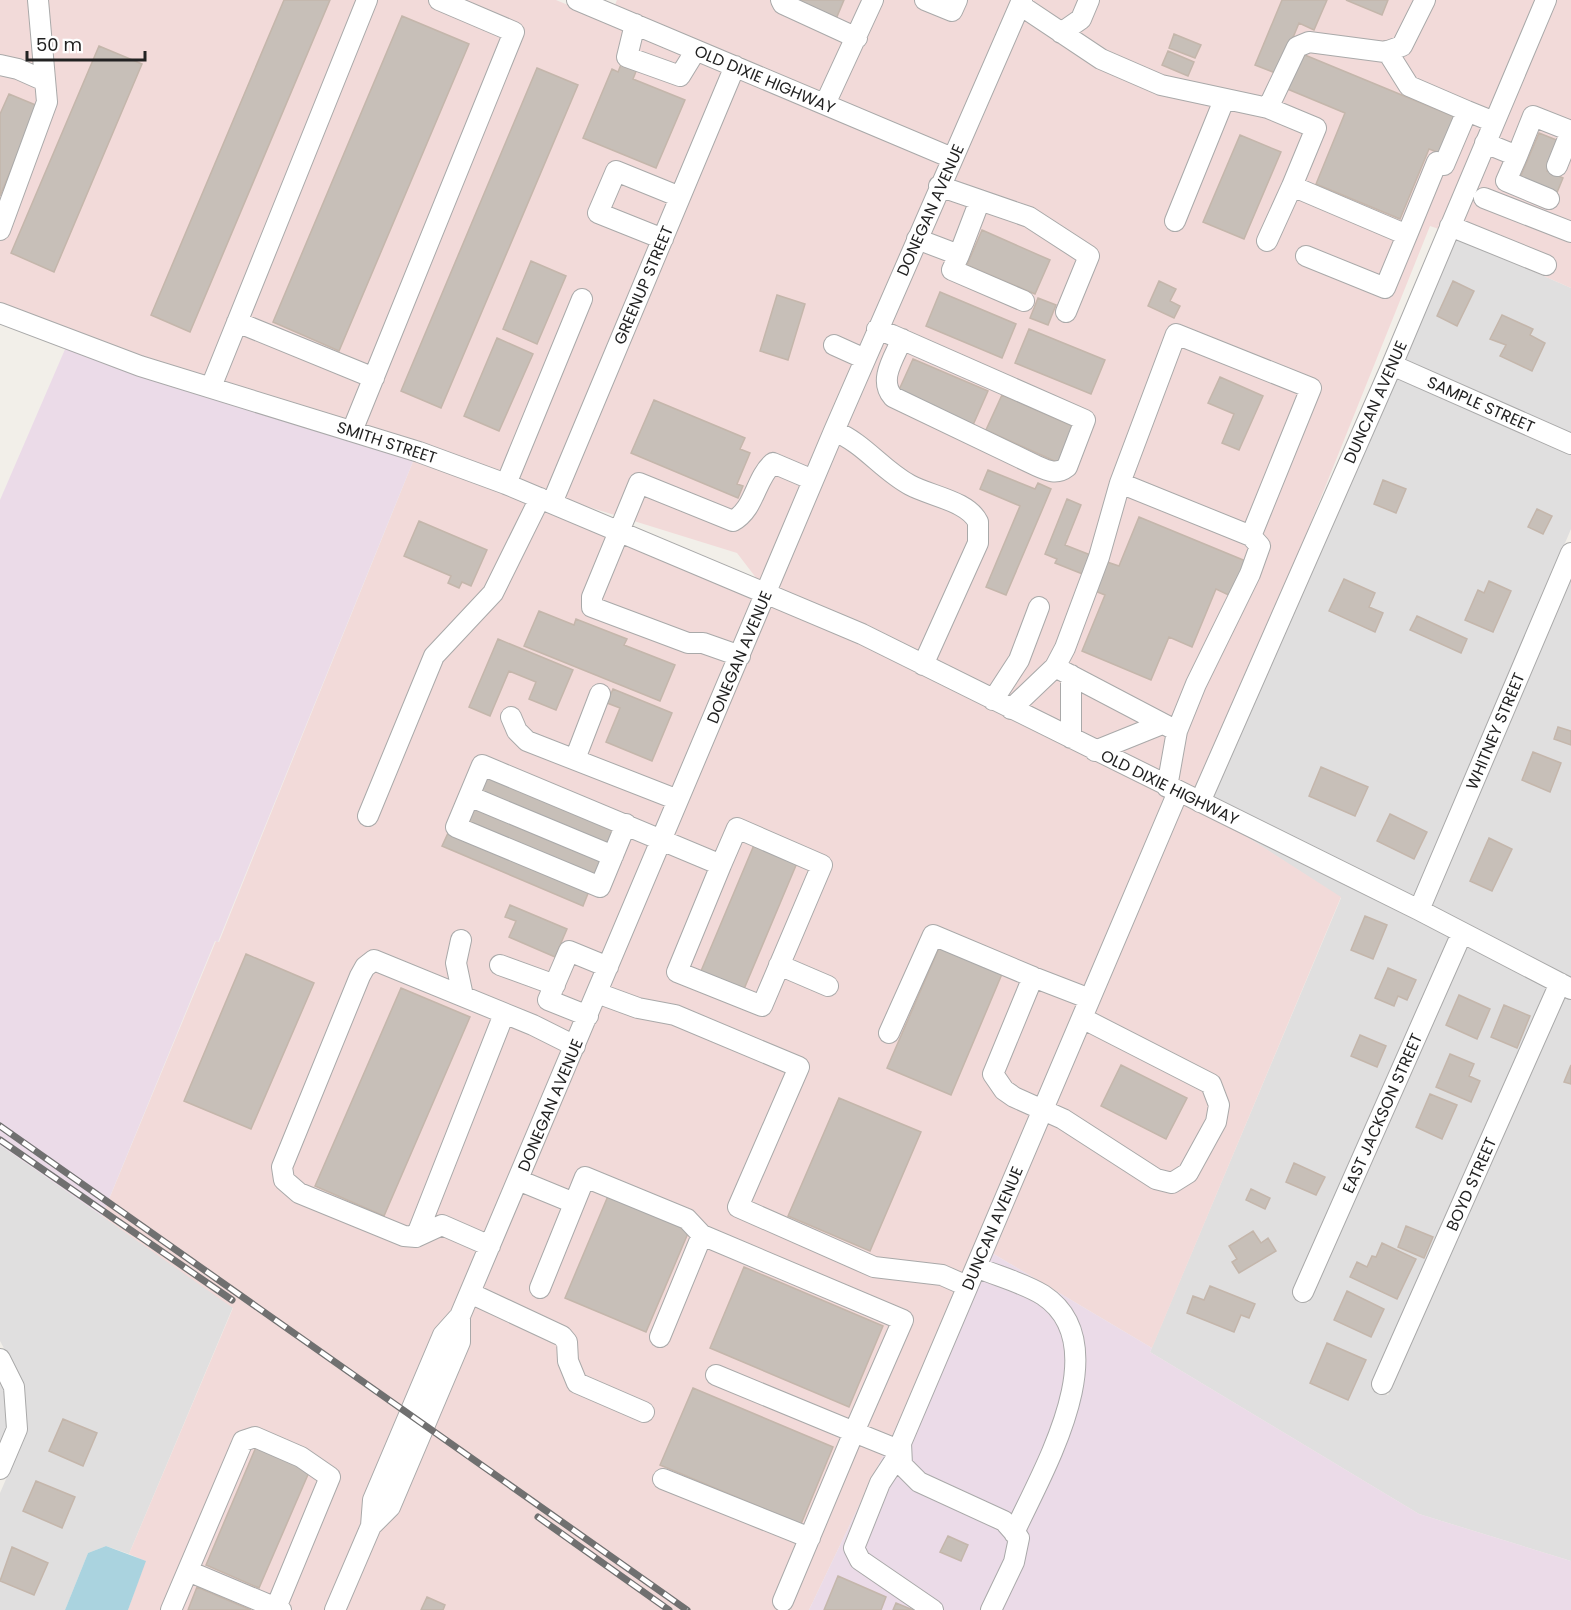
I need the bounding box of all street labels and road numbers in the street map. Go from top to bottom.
street label: OLD DIXIE HIGHWAY [691,39,839,120]
street label: DONEGAN AVENUE [891,141,970,280]
street label: GREENUP STREET [608,222,679,348]
street label: DUNCAN AVENUE [1338,337,1413,467]
street label: SAMPLE STREET [1423,370,1539,439]
street label: SMITH STREET [334,415,440,470]
street label: DONEGAN AVENUE [701,587,778,727]
street label: WHITNEY STREET [1460,669,1531,793]
street label: OLD DIXIE HIGHWAY [1097,744,1243,831]
street label: EAST JACKSON STREET [1337,1029,1428,1197]
street label: DONEGAN AVENUE [512,1035,589,1175]
street label: BOYD STREET [1441,1133,1502,1235]
street label: DUNCAN AVENUE [956,1163,1029,1293]

